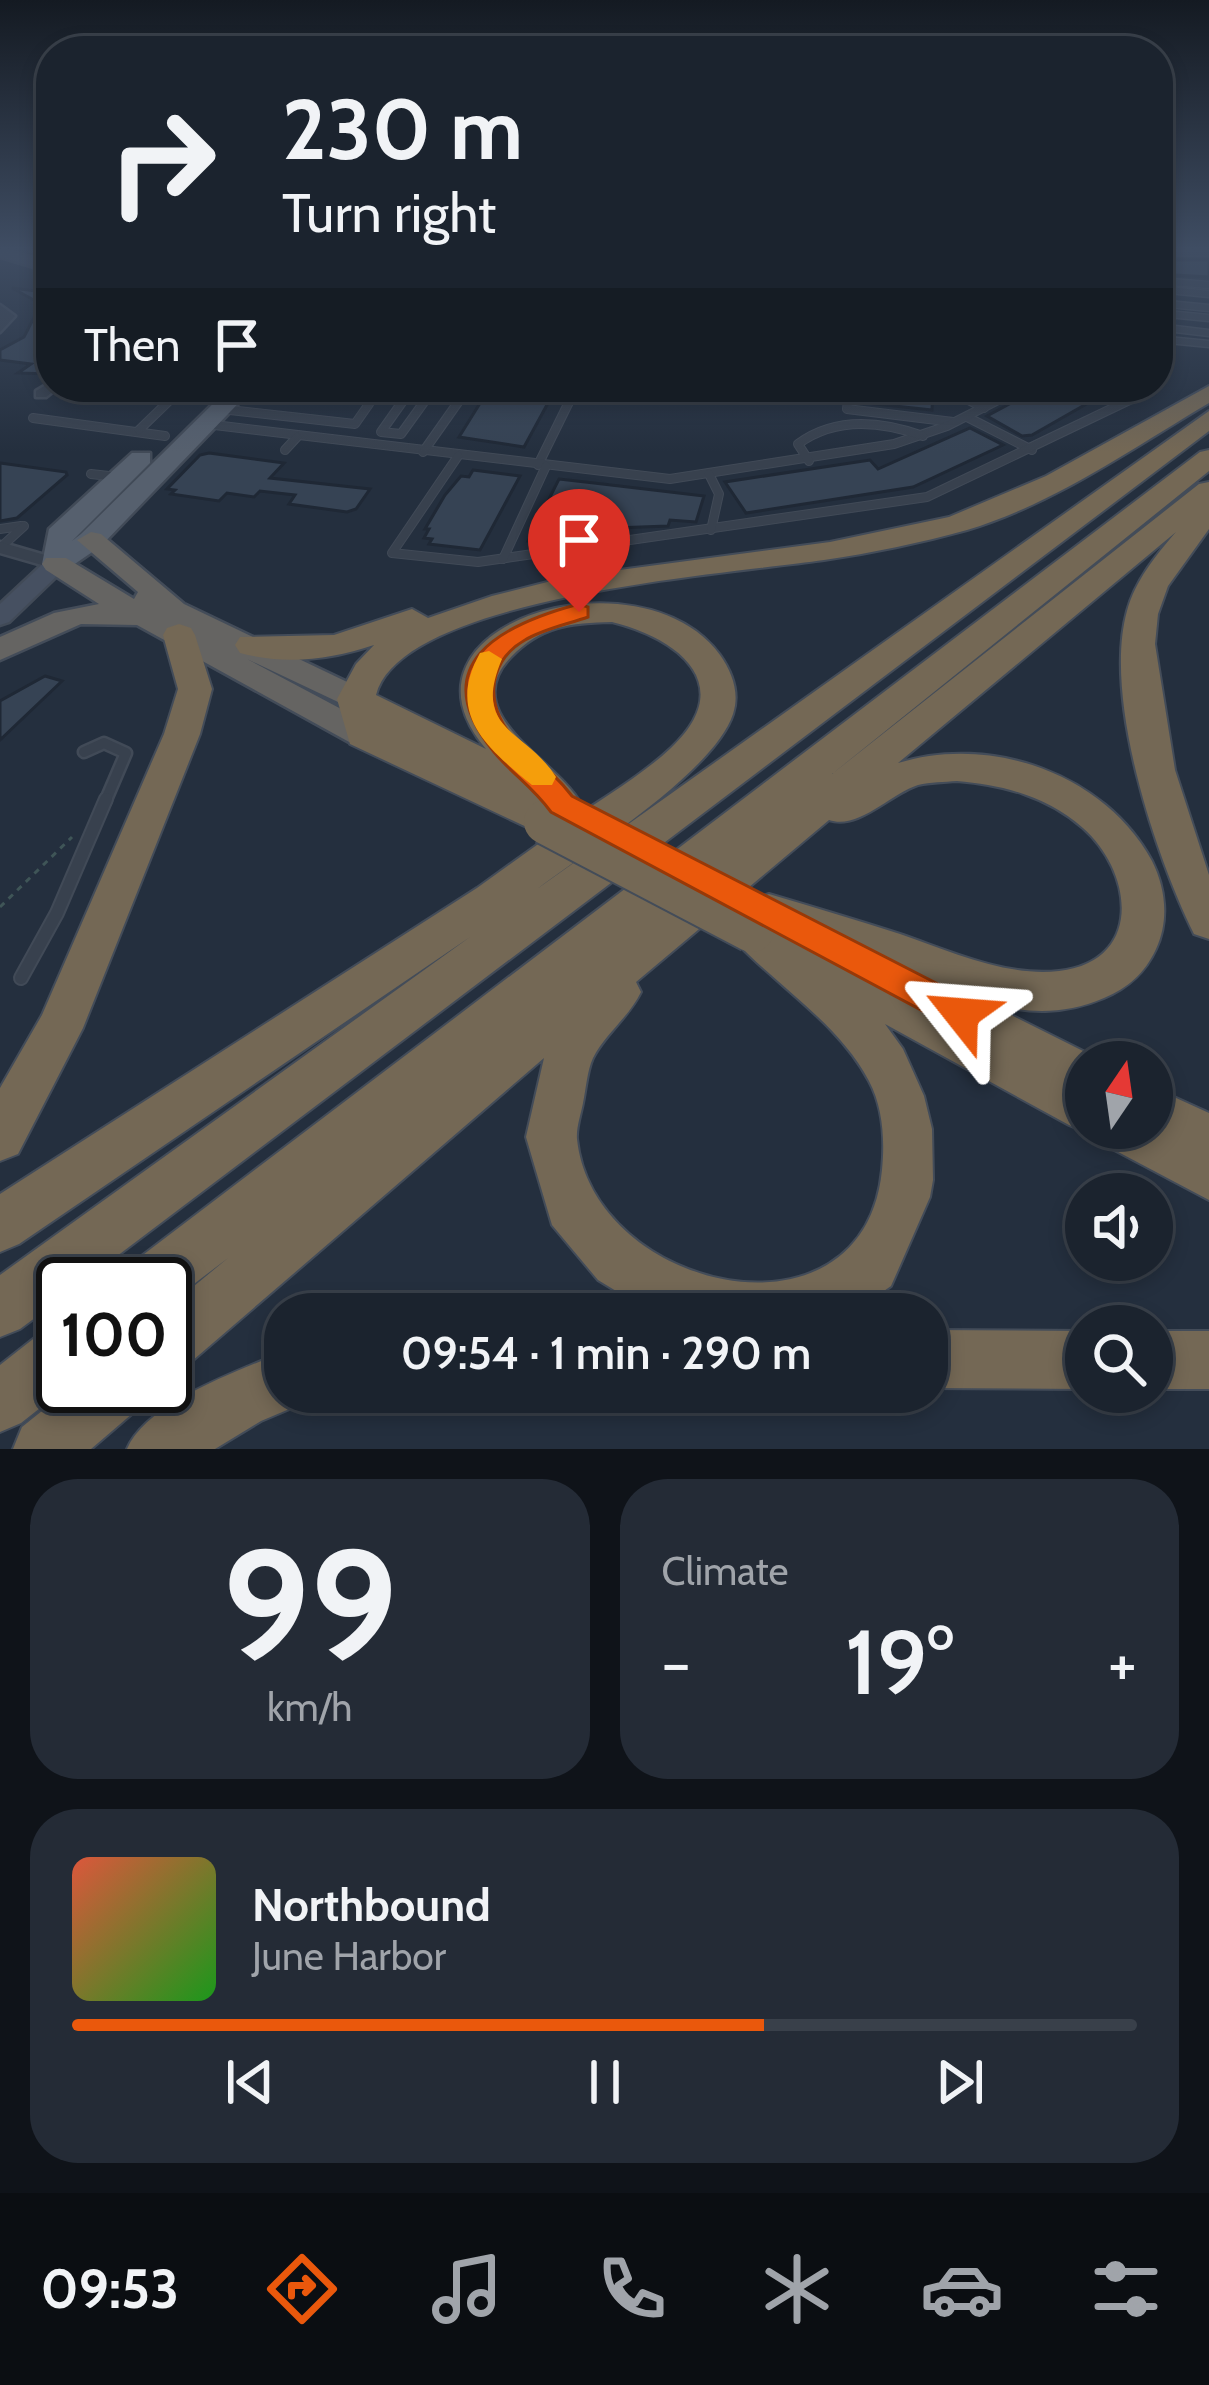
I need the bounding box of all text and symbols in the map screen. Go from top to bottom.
text: 230 m [282,78,523,180]
icon: right [84,84,240,240]
text: Turn right [282,180,496,246]
icon: arrive [204,312,270,378]
text: Then [84,318,180,372]
pin [528,489,630,612]
icon: arrive [546,507,612,573]
position arrow [898,951,1024,1077]
north arrow [1065,1041,1173,1149]
map controls [1065,1041,1173,1413]
button: sound [1065,1173,1173,1281]
speed limit sign: 100 [36,1257,192,1413]
button: search [1065,1305,1173,1413]
text: 09:54 · 1 min · 290 m [401,1326,811,1380]
text: 99 [222,1510,397,1700]
text: Climate [662,1547,788,1595]
text: 19° [845,1607,954,1717]
text: − [662,1622,691,1703]
text: + [1108,1622,1137,1703]
text: km/h [267,1683,352,1731]
text: Northbound [252,1878,491,1932]
text: June Harbor [252,1932,446,1980]
icon: previous [217,2049,283,2115]
icon: pause [572,2049,638,2115]
icon: next [927,2049,993,2115]
icon: directions [260,2247,344,2331]
icon: music [425,2247,509,2331]
icon: phone [590,2247,674,2331]
icon: climate [755,2247,839,2331]
icon: car [920,2247,1004,2331]
icon: filters [1084,2247,1168,2331]
text: 09:53 [40,2256,179,2322]

